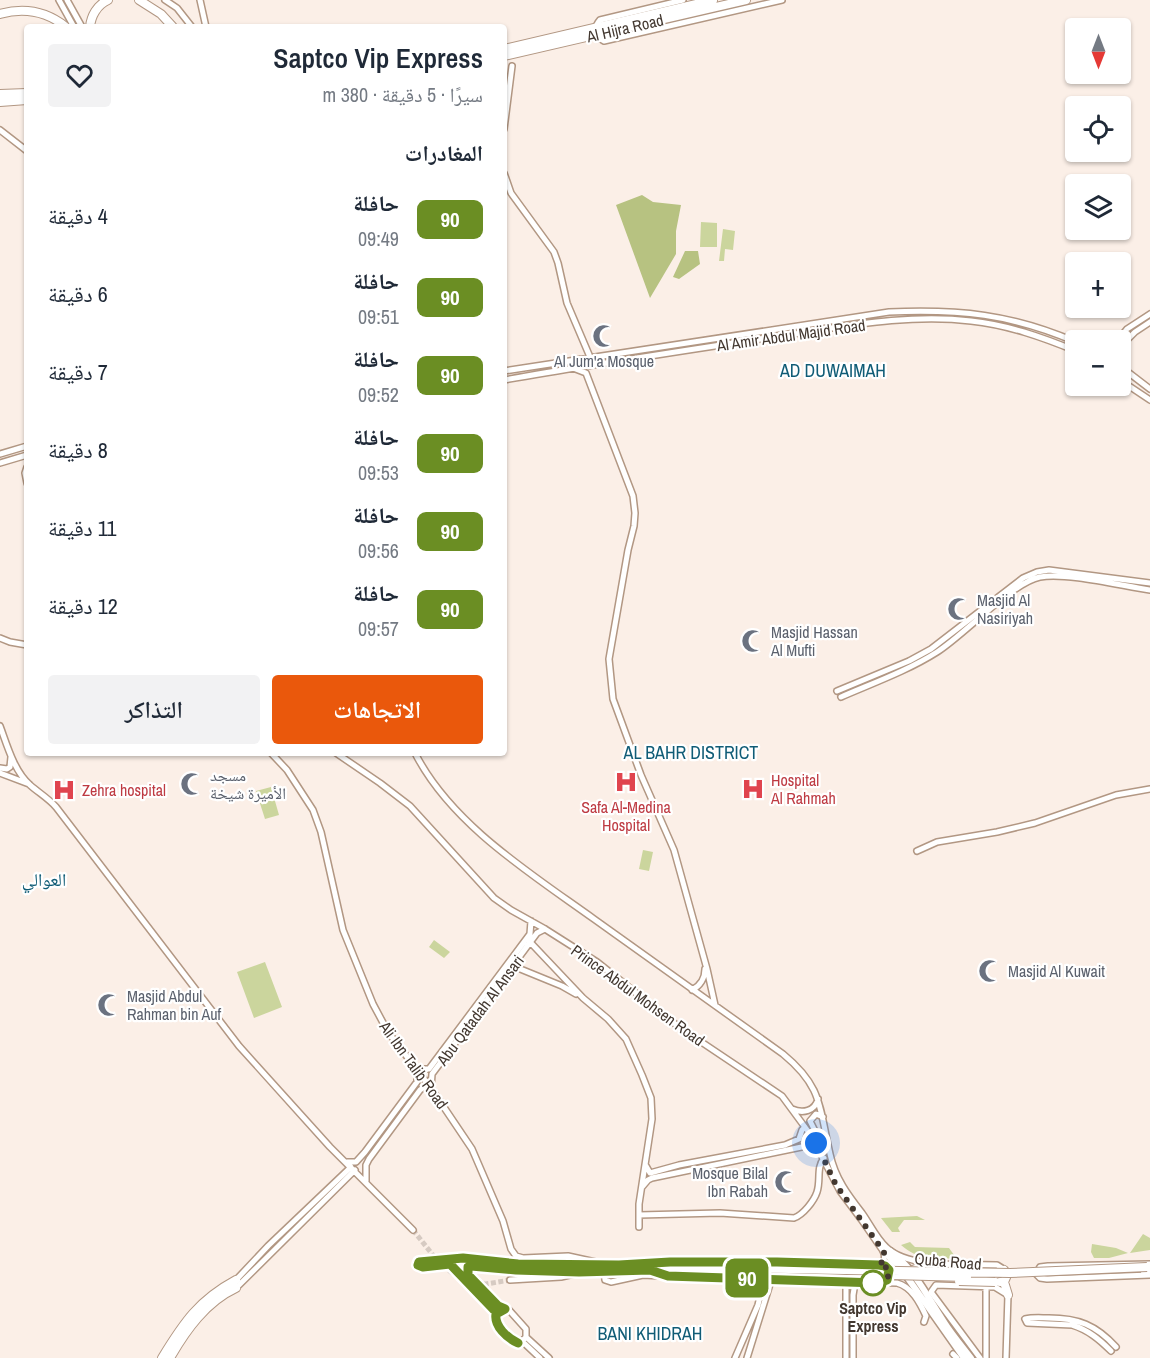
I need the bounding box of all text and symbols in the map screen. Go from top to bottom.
street label: Al Hijra Road [584,9,665,48]
north arrow [1065,18,1131,84]
map controls [1065,18,1131,396]
text: Saptco Vip Express [273,39,483,77]
button: heart [48,44,111,107]
text: سيرًا · 5 دقيقة · 380 m [322,81,483,108]
button: locate [1065,96,1131,162]
text: المغادرات [405,138,483,168]
button: layers [1065,174,1131,240]
text: حافلة [353,188,399,218]
text: 4 دقيقة [48,201,108,231]
text: 90 [440,205,460,234]
text: 09:49 [358,225,399,252]
button: + [1065,252,1131,318]
text: حافلة [353,266,399,296]
text: 6 دقيقة [48,279,108,309]
text: 90 [440,283,460,312]
text: 09:51 [358,303,399,330]
street label: Al Amir Abdul Majid Road [714,314,867,356]
mosque icon: Al Jum'a Mosque [591,323,617,349]
button: − [1065,330,1131,396]
text: حافلة [353,344,399,374]
place label: Al Jum'a Mosque [553,350,654,372]
text: 7 دقيقة [48,357,108,387]
district label: AD DUWAIMAH [779,358,886,383]
text: 90 [440,361,460,390]
text: 09:52 [358,381,399,408]
text: حافلة [353,422,399,452]
text: 8 دقيقة [48,435,108,465]
text: 90 [440,439,460,468]
text: 09:53 [358,459,399,486]
text: حافلة [353,500,399,530]
text: 11 دقيقة [48,513,117,543]
text: 90 [440,517,460,546]
text: 09:56 [358,537,399,564]
text: حافلة [353,578,399,608]
place label: Masjid Al Nasiriyah [977,589,1033,629]
text: 12 دقيقة [48,591,118,621]
text: 90 [440,595,460,624]
mosque icon: Masjid Al Nasiriyah [946,596,972,622]
text: 09:57 [358,615,399,642]
place label: Masjid Hassan Al Mufti [770,621,858,661]
mosque icon: Masjid Hassan Al Mufti [740,628,766,654]
button: التذاكر [48,675,260,744]
button: الاتجاهات [272,675,483,744]
district label: AL BAHR DISTRICT [623,740,758,765]
place label: مسجد الأميرة شيخة [210,764,286,804]
hospital icon: Safa Al-Medina Hospital [613,769,639,795]
place label: Hospital Al Rahmah [770,769,836,809]
mosque icon: مسجد الأميرة شيخة [179,771,205,797]
hospital icon: Hospital Al Rahmah [740,776,766,802]
hospital icon: Zehra hospital [51,777,77,803]
place label: Zehra hospital [82,779,166,801]
place label: Safa Al-Medina Hospital [581,796,672,836]
district label: العوالي [22,867,66,894]
street label: Prince Abdul Mohsen Road [567,939,709,1051]
street label: Abu Qatadah Al Ansari [431,950,529,1070]
mosque icon: Masjid Al Kuwait [977,958,1003,984]
place label: Masjid Al Kuwait [1008,960,1105,982]
place label: Masjid Abdul Rahman bin Auf [127,985,221,1025]
mosque icon: Masjid Abdul Rahman bin Auf [96,992,122,1018]
street label: Ali Ibn Talib Road [374,1016,453,1113]
your location [801,1128,831,1158]
place label: Mosque Bilal Ibn Rabah [692,1162,768,1202]
mosque icon: Mosque Bilal Ibn Rabah [773,1169,799,1195]
street label: Quba Road [914,1247,982,1275]
line badge: 90 [720,1258,774,1298]
text: 90 [737,1264,757,1293]
marker: Saptco Vip Express [860,1270,886,1296]
place label: Saptco Vip Express [839,1297,907,1337]
district label: BANI KHIDRAH [598,1321,702,1346]

